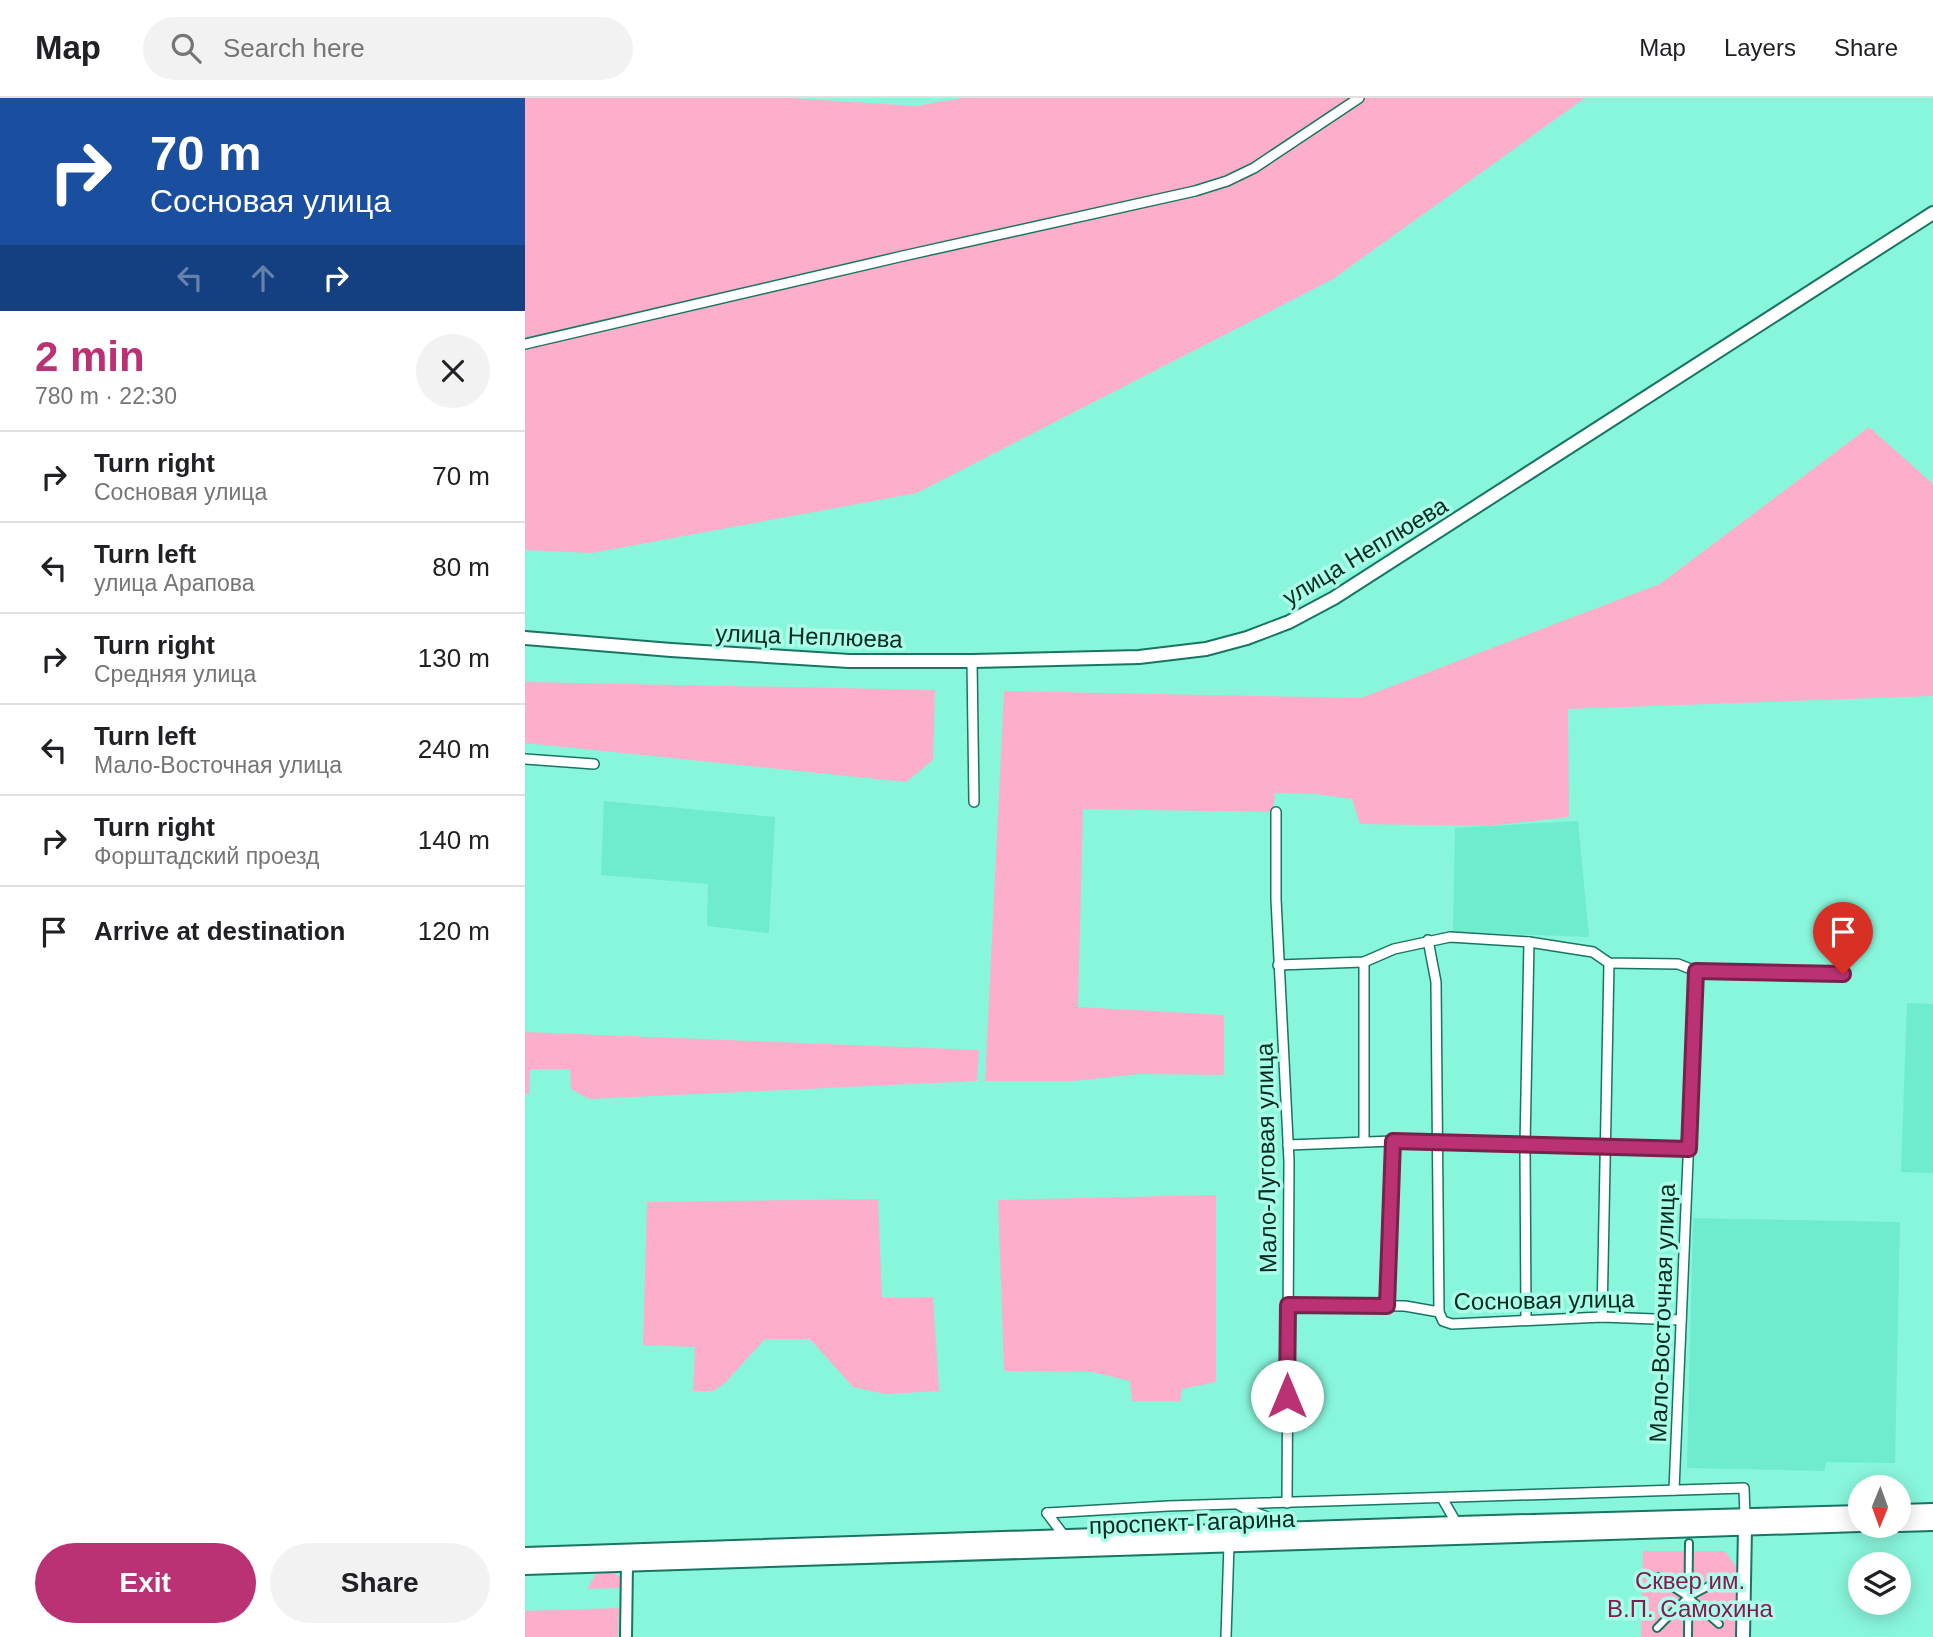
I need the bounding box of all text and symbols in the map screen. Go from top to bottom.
search box [143,17,633,80]
text: Map [35,29,101,66]
icon: search [167,29,205,67]
text: Search here [223,33,365,63]
text: Map [1639,34,1686,61]
text: Layers [1724,34,1796,61]
text: Share [1834,34,1898,61]
icon: right [35,126,126,217]
text: 70 m [150,126,262,180]
text: Сосновая улица [150,183,391,219]
icon: left [171,259,209,297]
icon: ahead [244,259,282,297]
icon: right [317,259,355,297]
text: 2 min [35,333,145,380]
button: close [416,334,490,408]
text: 780 m · 22:30 [35,383,177,409]
text: Turn right [94,448,215,478]
icon: right [35,458,73,496]
text: 70 m [432,461,490,491]
text: Сосновая улица [94,479,267,505]
street label: улица Неплюева [1278,491,1453,611]
text: Turn left [94,539,196,569]
icon: left [35,549,73,587]
text: 80 m [432,552,490,582]
text: улица Арапова [94,570,255,596]
street label: улица Неплюева [715,619,904,653]
text: Turn right [94,630,215,660]
icon: right [35,640,73,678]
text: 130 m [418,643,490,673]
text: Средняя улица [94,661,256,687]
text: Turn left [94,721,196,751]
icon: left [35,731,73,769]
text: 240 m [418,734,490,764]
text: Мало-Восточная улица [94,752,342,778]
text: Turn right [94,812,215,842]
icon: right [35,822,73,860]
text: 140 m [418,825,490,855]
text: Форштадский проезд [94,843,319,869]
pin [1813,902,1873,974]
icon: arrive [35,913,73,951]
icon: arrive [1824,913,1862,951]
text: Arrive at destination [94,916,345,946]
text: 120 m [418,916,490,946]
street label: Мало-Луговая улица [1250,1042,1282,1273]
street label: Мало-Восточная улица [1644,1183,1680,1443]
street label: Сосновая улица [1453,1285,1635,1315]
position arrow [1250,1359,1324,1433]
north arrow [1848,1475,1911,1538]
map controls [1848,1475,1911,1615]
street label: проспект Гагарина [1088,1505,1296,1539]
button: Exit [35,1543,256,1623]
button: Share [270,1543,490,1623]
button: layers [1848,1552,1911,1615]
park label: Сквер им. В.П. Самохина [1607,1567,1774,1622]

